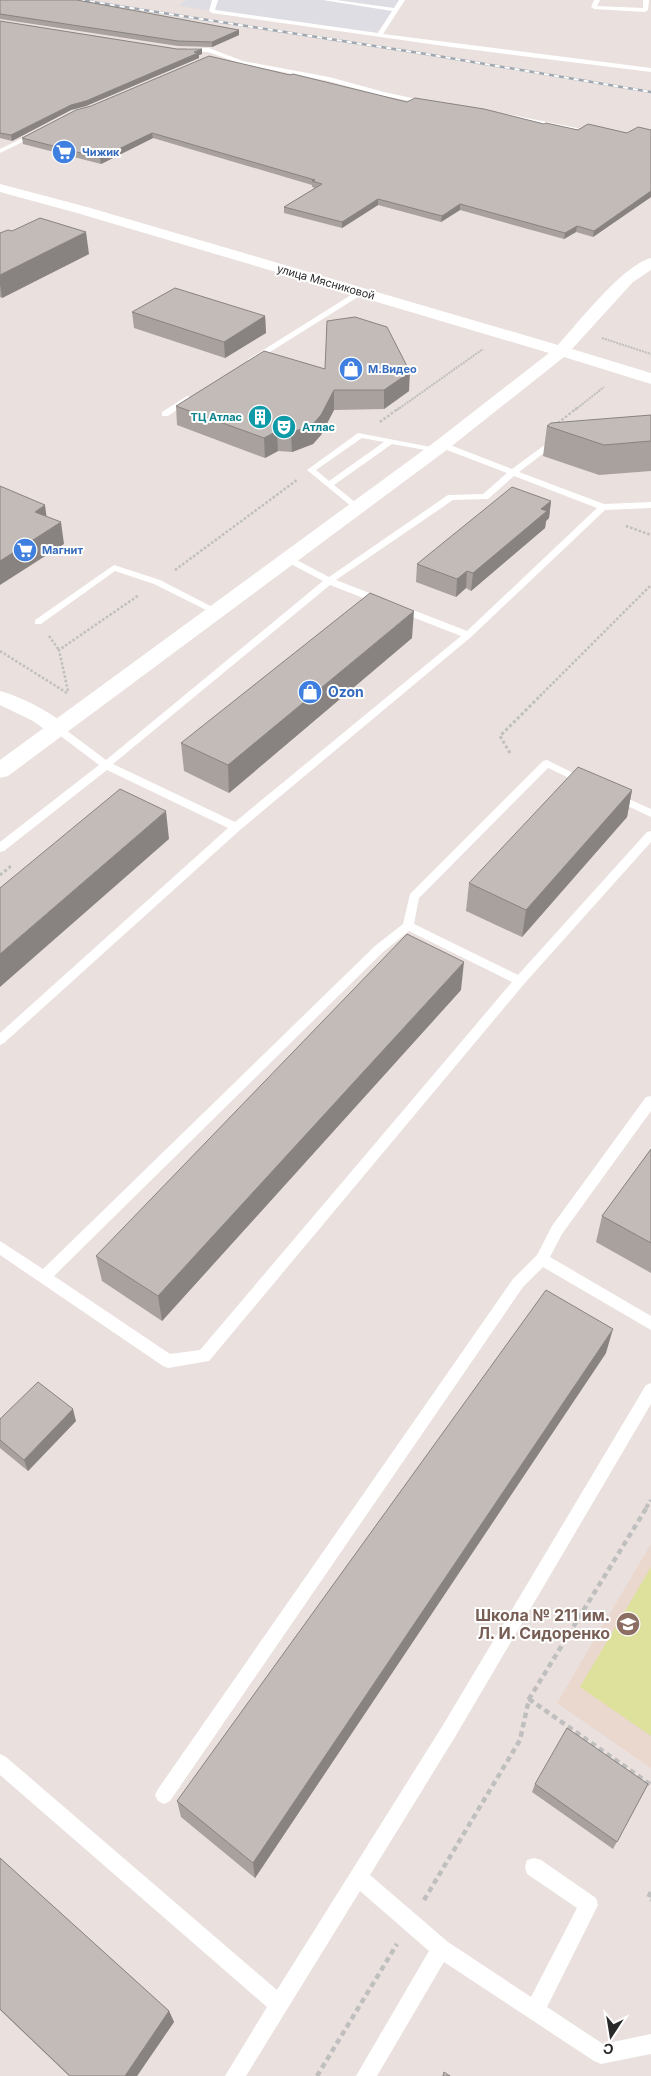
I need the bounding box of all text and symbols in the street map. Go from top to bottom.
supermarket icon: Чижик [51,139,77,165]
place label: Чижик [82,145,120,159]
street label: улица Мясниковой [275,261,377,303]
shop icon: М.Видео [338,356,364,382]
place label: М.Видео [368,362,417,376]
building icon: ТЦ Атлас [247,404,273,430]
place label: ТЦ Атлас [191,410,243,424]
theatre icon: Атлас [271,414,297,440]
place label: Атлас [302,420,336,434]
supermarket icon: Магнит [12,537,38,563]
place label: Магнит [42,543,83,557]
shop icon: Ozon [297,679,323,705]
place label: Ozon [328,683,364,700]
place label: Школа № 211 им. Л. И. Сидоренко [475,1605,610,1643]
school or university icon: Школа № 211 им. Л. И. Сидоренко [615,1611,641,1637]
north arrow [586,2011,636,2061]
text: С [601,2040,615,2059]

